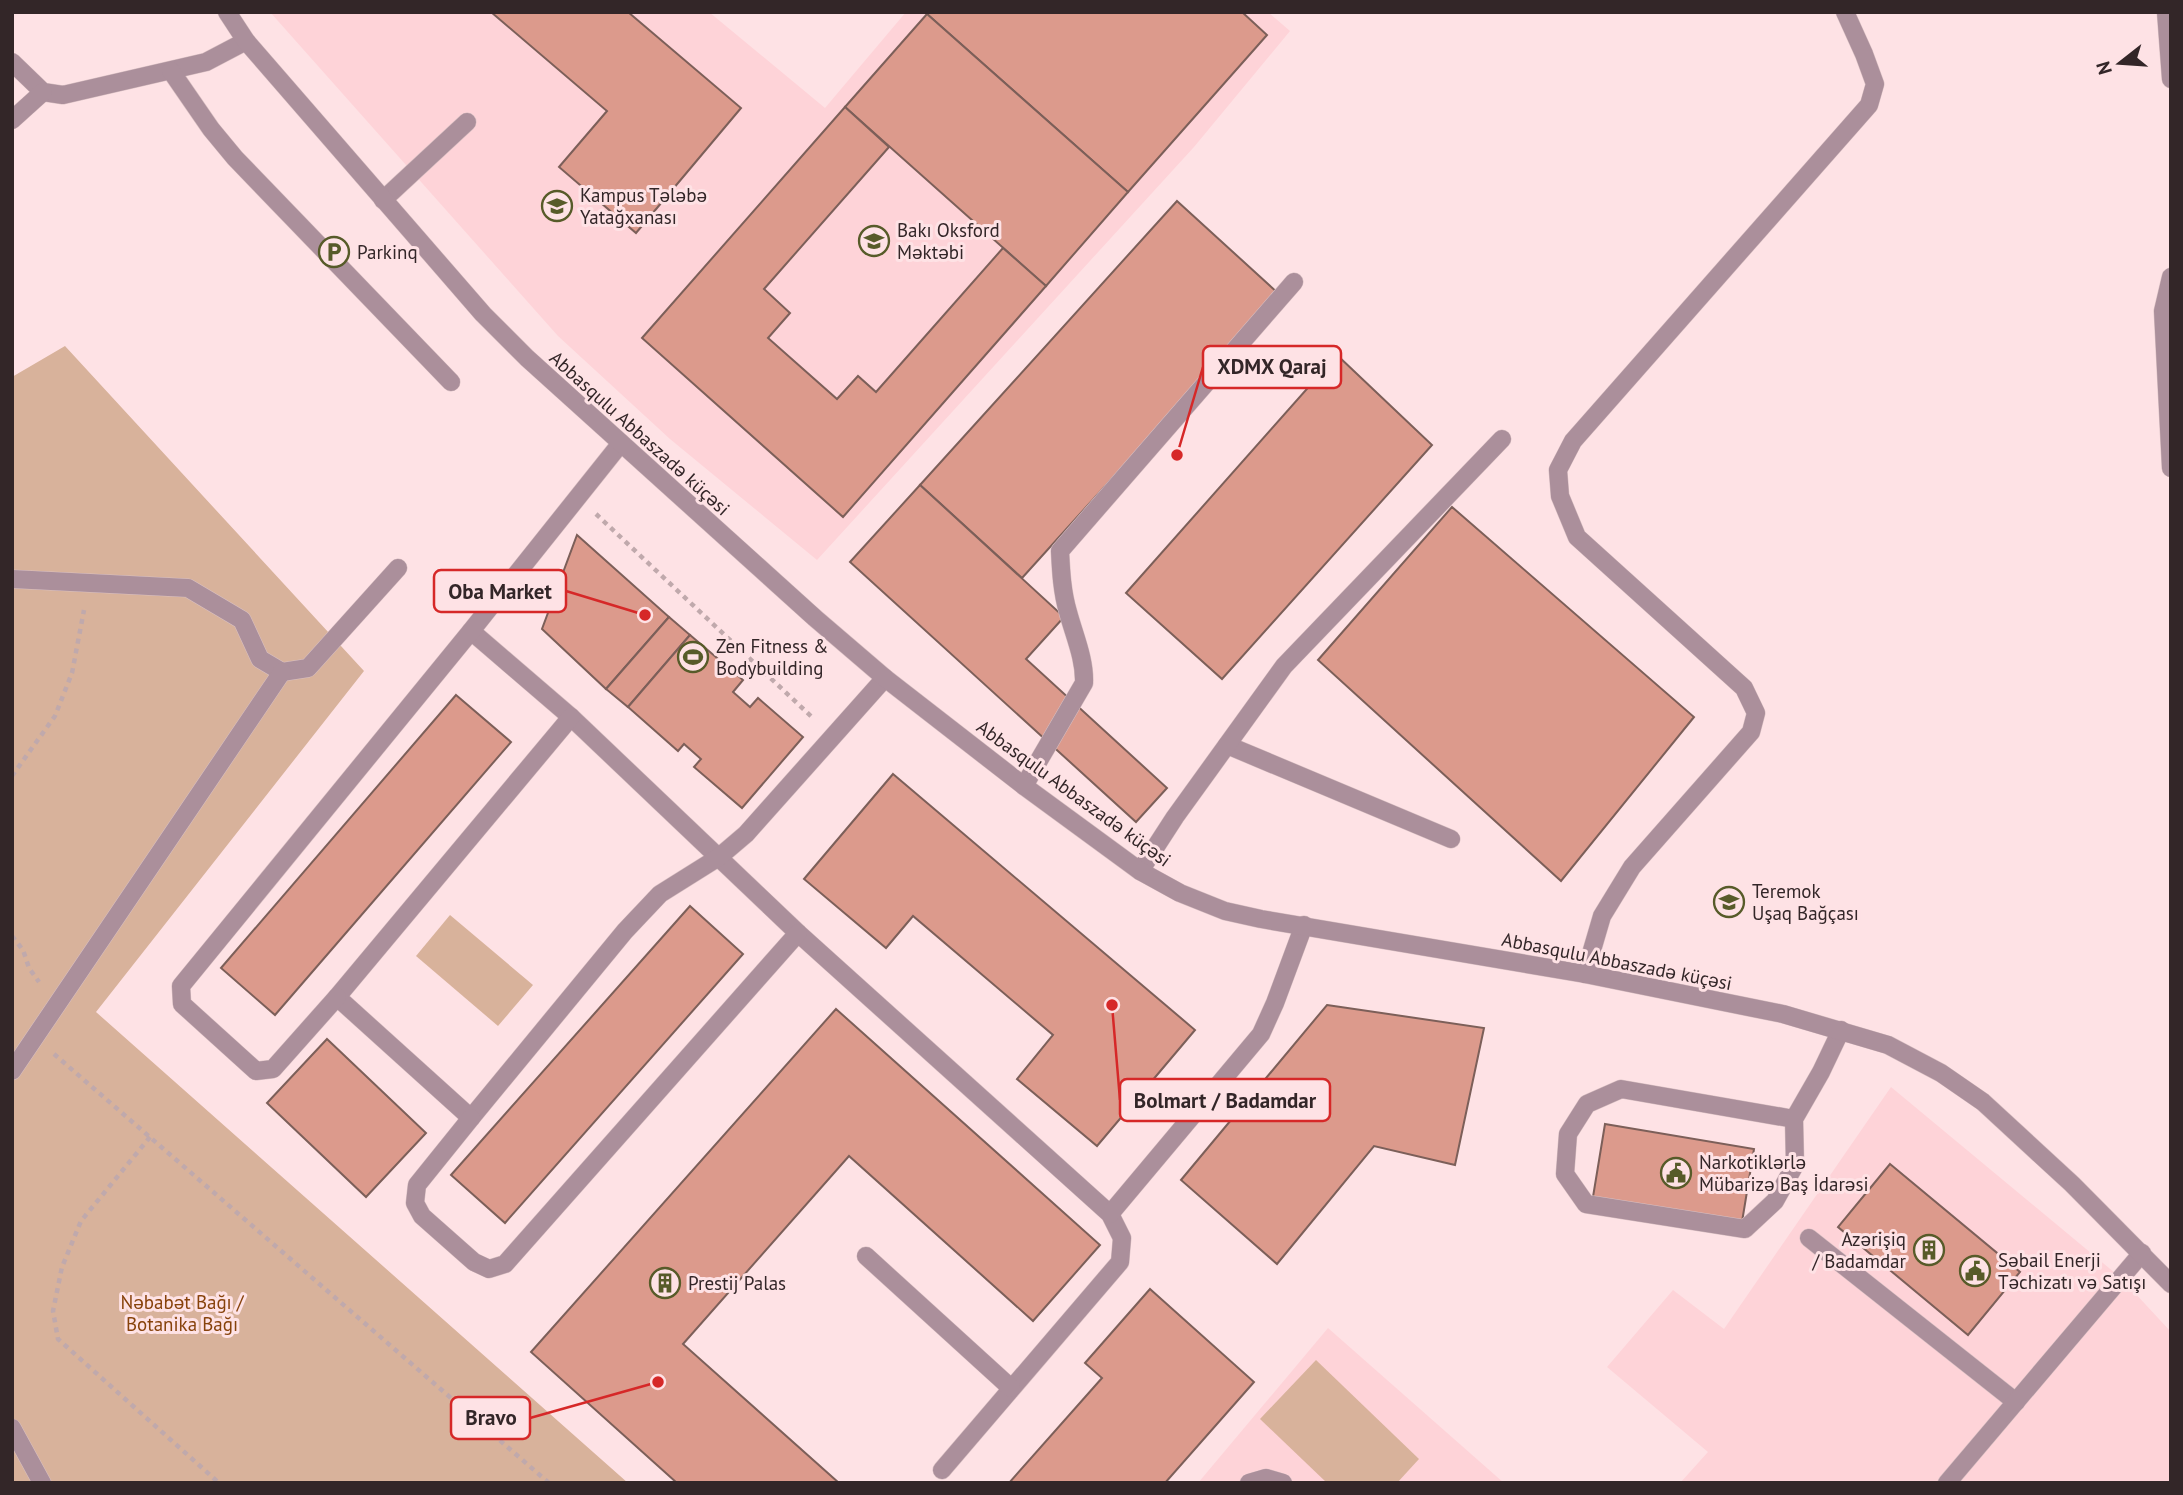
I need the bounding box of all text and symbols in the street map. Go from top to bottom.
north arrow [2085,28,2155,98]
text: N [2090,58,2117,77]
place label: Kampus Tələbə Yatağxanası [580,183,707,229]
school or university icon: Kampus Tələbə Yatağxanası [540,189,574,223]
place label: Bakı Oksford Məktəbi [897,218,1000,264]
school or university icon: Bakı Oksford Məktəbi [857,224,891,258]
parking icon: Parkinq [317,235,351,269]
place label: Parkinq [357,240,418,264]
street label: Abbasqulu Abbaszadə küçəsi [545,346,735,520]
callout: XDMX Qaraj [1203,346,1341,388]
text: XDMX Qaraj [1217,353,1327,380]
callout: Oba Market [434,570,566,612]
text: Oba Market [448,578,553,605]
place label: Zen Fitness & Bodybuilding [716,634,828,680]
sports icon: Zen Fitness & Bodybuilding [676,640,710,674]
street label: Abbasqulu Abbaszadə küçəsi [972,714,1176,872]
place label: Teremok Uşaq Bağçası [1752,879,1859,925]
school or university icon: Teremok Uşaq Bağçası [1712,885,1746,919]
street label: Abbasqulu Abbaszadə küçəsi [1500,927,1734,995]
callout: Bolmart / Badamdar [1120,1079,1330,1121]
text: Bolmart / Badamdar [1134,1087,1317,1114]
place label: Narkotiklərlə Mübarizə Baş İdarəsi [1699,1150,1869,1196]
public building icon: Narkotiklərlə Mübarizə Baş İdarəsi [1659,1156,1693,1190]
place label: Azərişiq / Badamdar [1812,1227,1907,1273]
building icon: Azərişiq / Badamdar [1912,1233,1946,1267]
place label: Səbail Enerji Təchizatı və Satışı [1998,1248,2146,1294]
public building icon: Səbail Enerji Təchizatı və Satışı [1958,1254,1992,1288]
building icon: Prestij Palas [648,1266,682,1300]
place label: Prestij Palas [688,1271,786,1295]
park label: Nəbabət Bağı / Botanika Bağı [121,1290,245,1336]
callout: Bravo [451,1397,530,1439]
text: Bravo [465,1404,517,1431]

